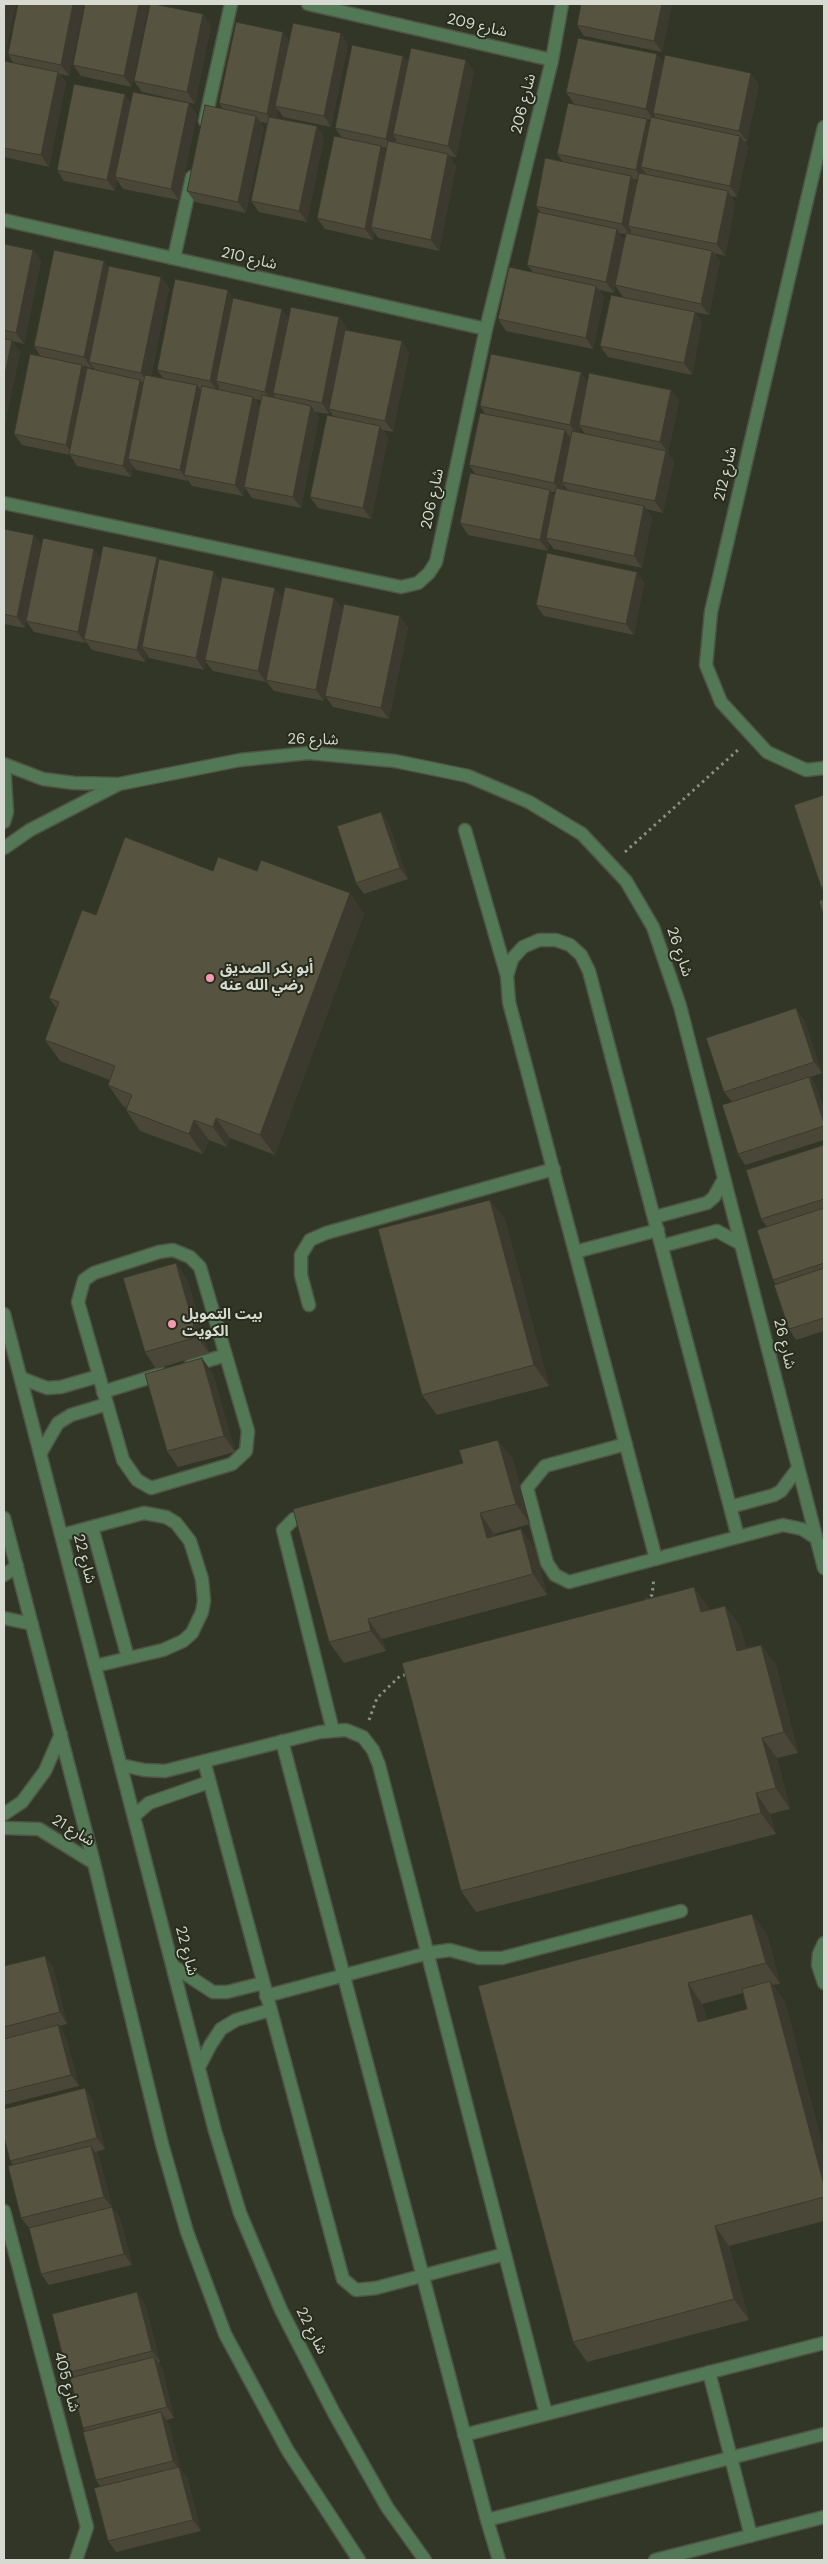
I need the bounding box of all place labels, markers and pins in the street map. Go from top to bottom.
place label: أبو بكر الصديق رضي الله عنه [220,960,313,995]
marker: أبو بكر الصديق رضي الله عنه [204,972,216,984]
place label: بيت التمويل الكويت [182,1306,263,1341]
marker: بيت التمويل الكويت [166,1318,178,1330]

